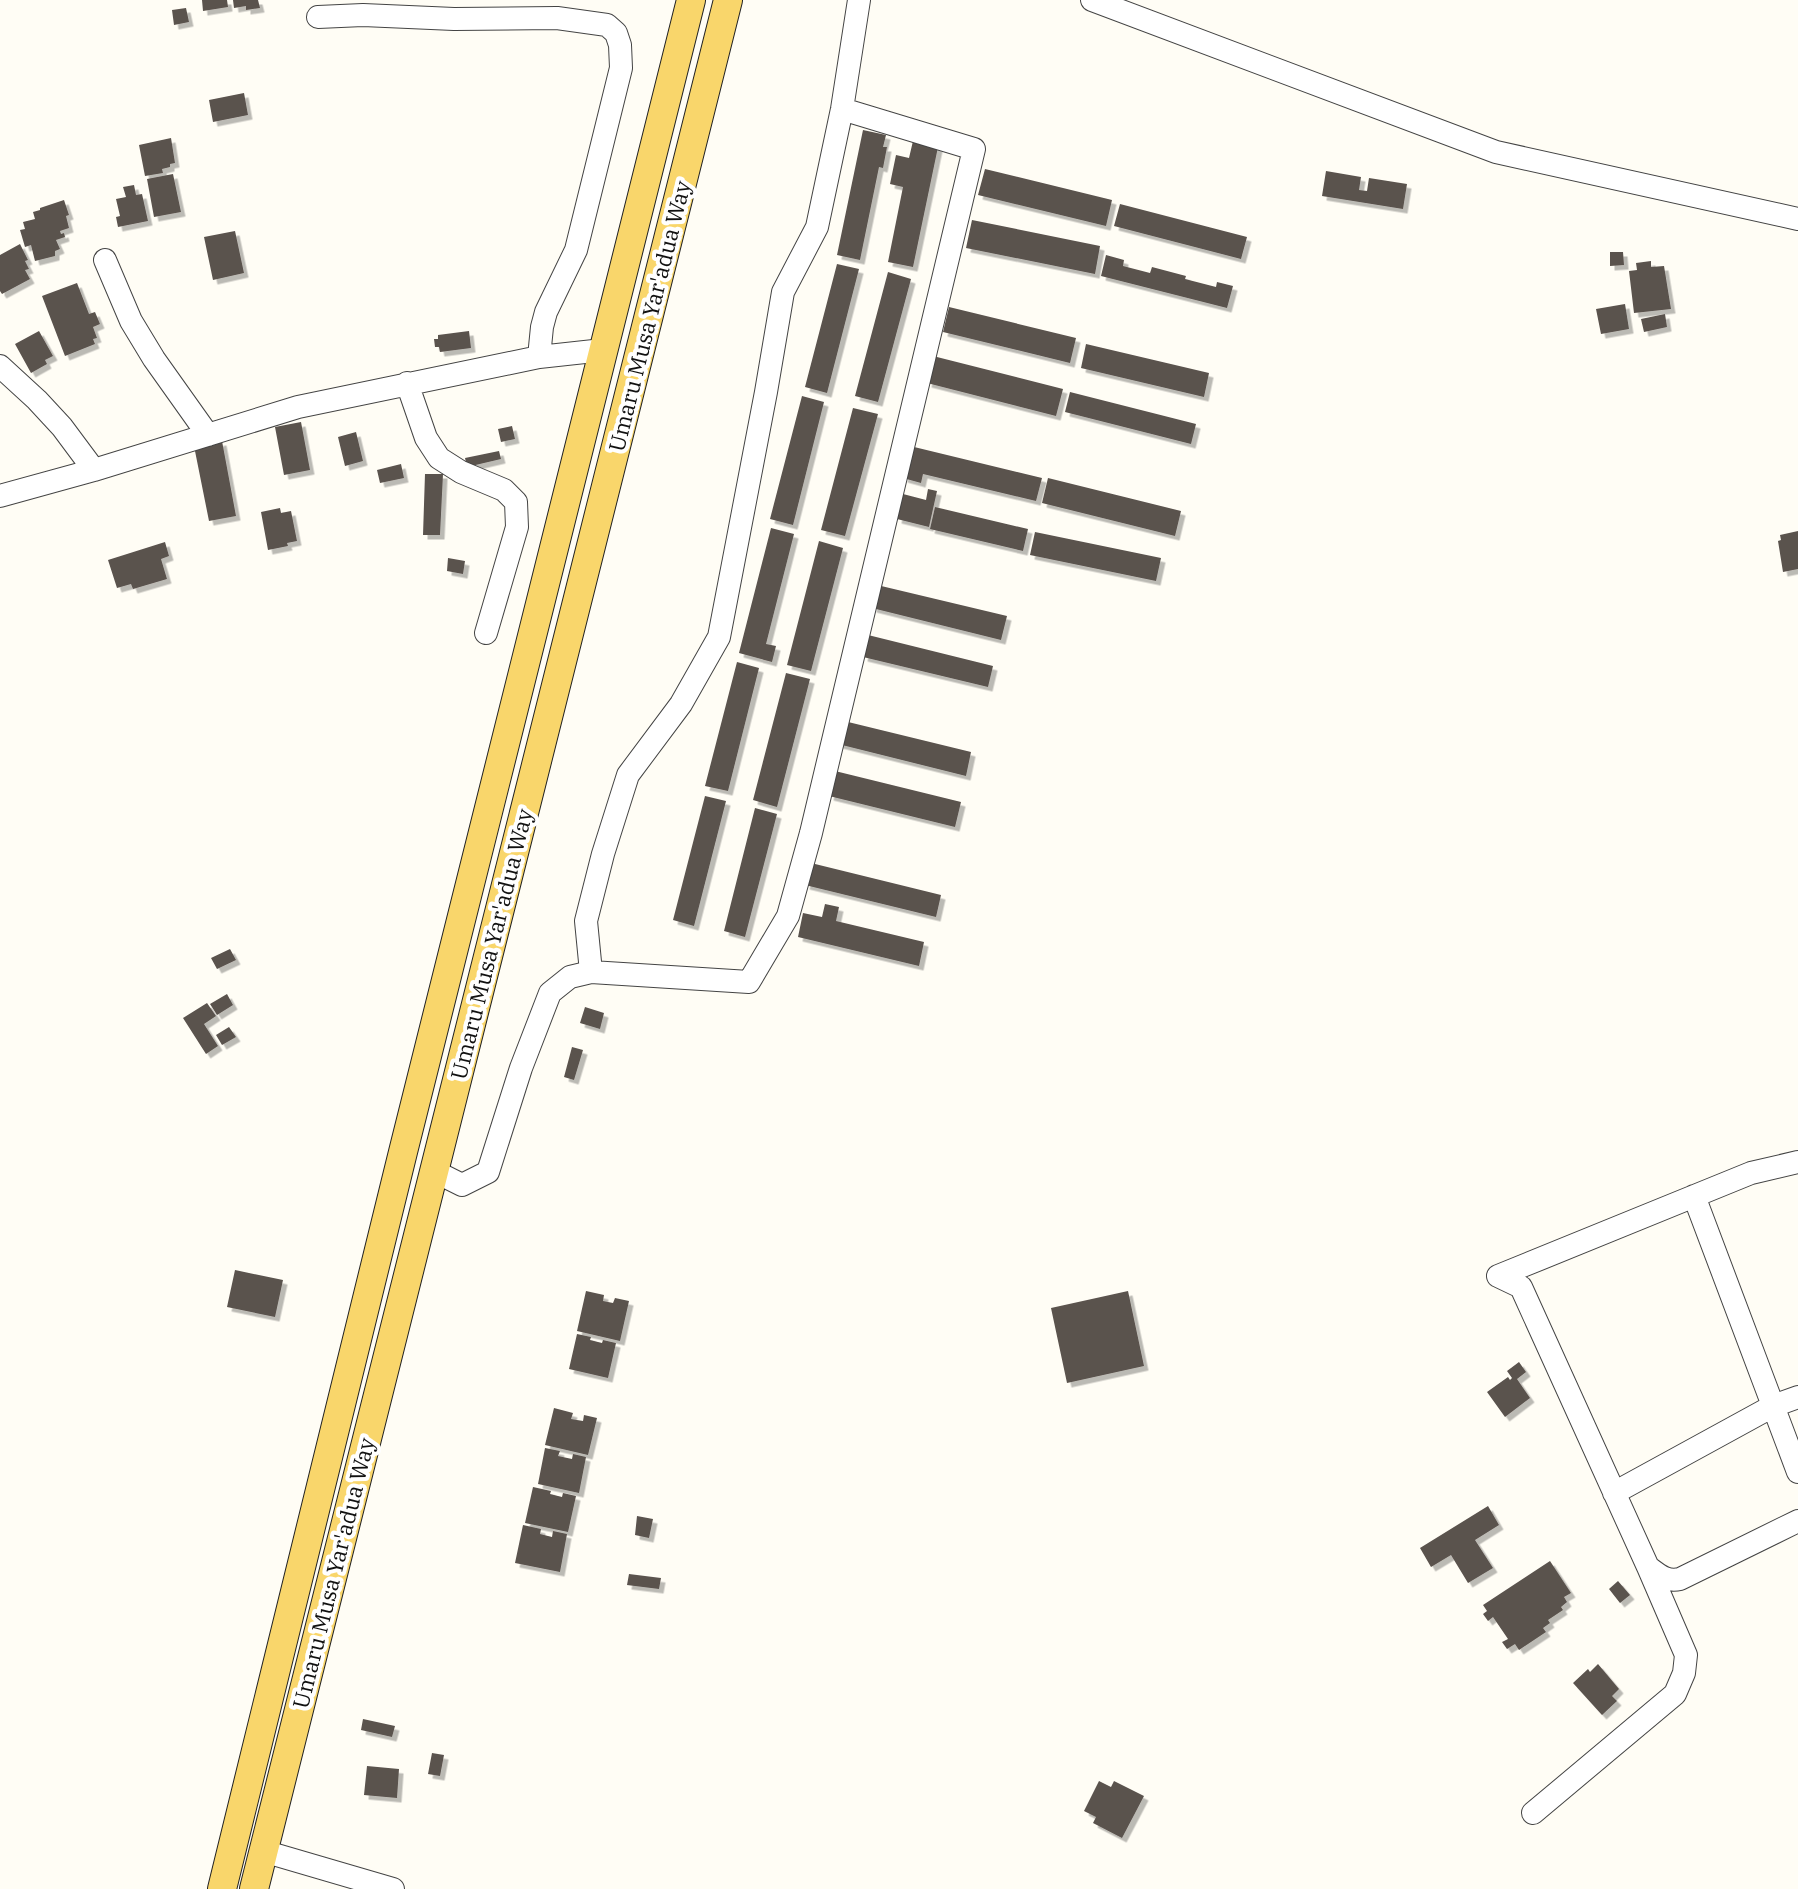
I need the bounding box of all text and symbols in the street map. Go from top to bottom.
street label: Umaru Musa Yar'adua Way [601,177,697,454]
street label: Umaru Musa Yar'adua Way [443,805,539,1082]
street label: Umaru Musa Yar'adua Way [285,1434,381,1711]

